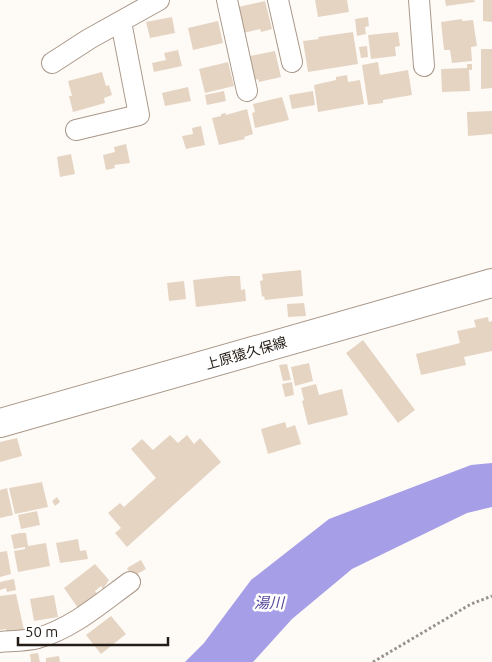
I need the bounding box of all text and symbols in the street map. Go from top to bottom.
street label: 上原猿久保線 [203,334,289,372]
water label: 湯川 [254,594,286,611]
scale bar [18,614,168,646]
text: 50 m [25,623,58,640]

